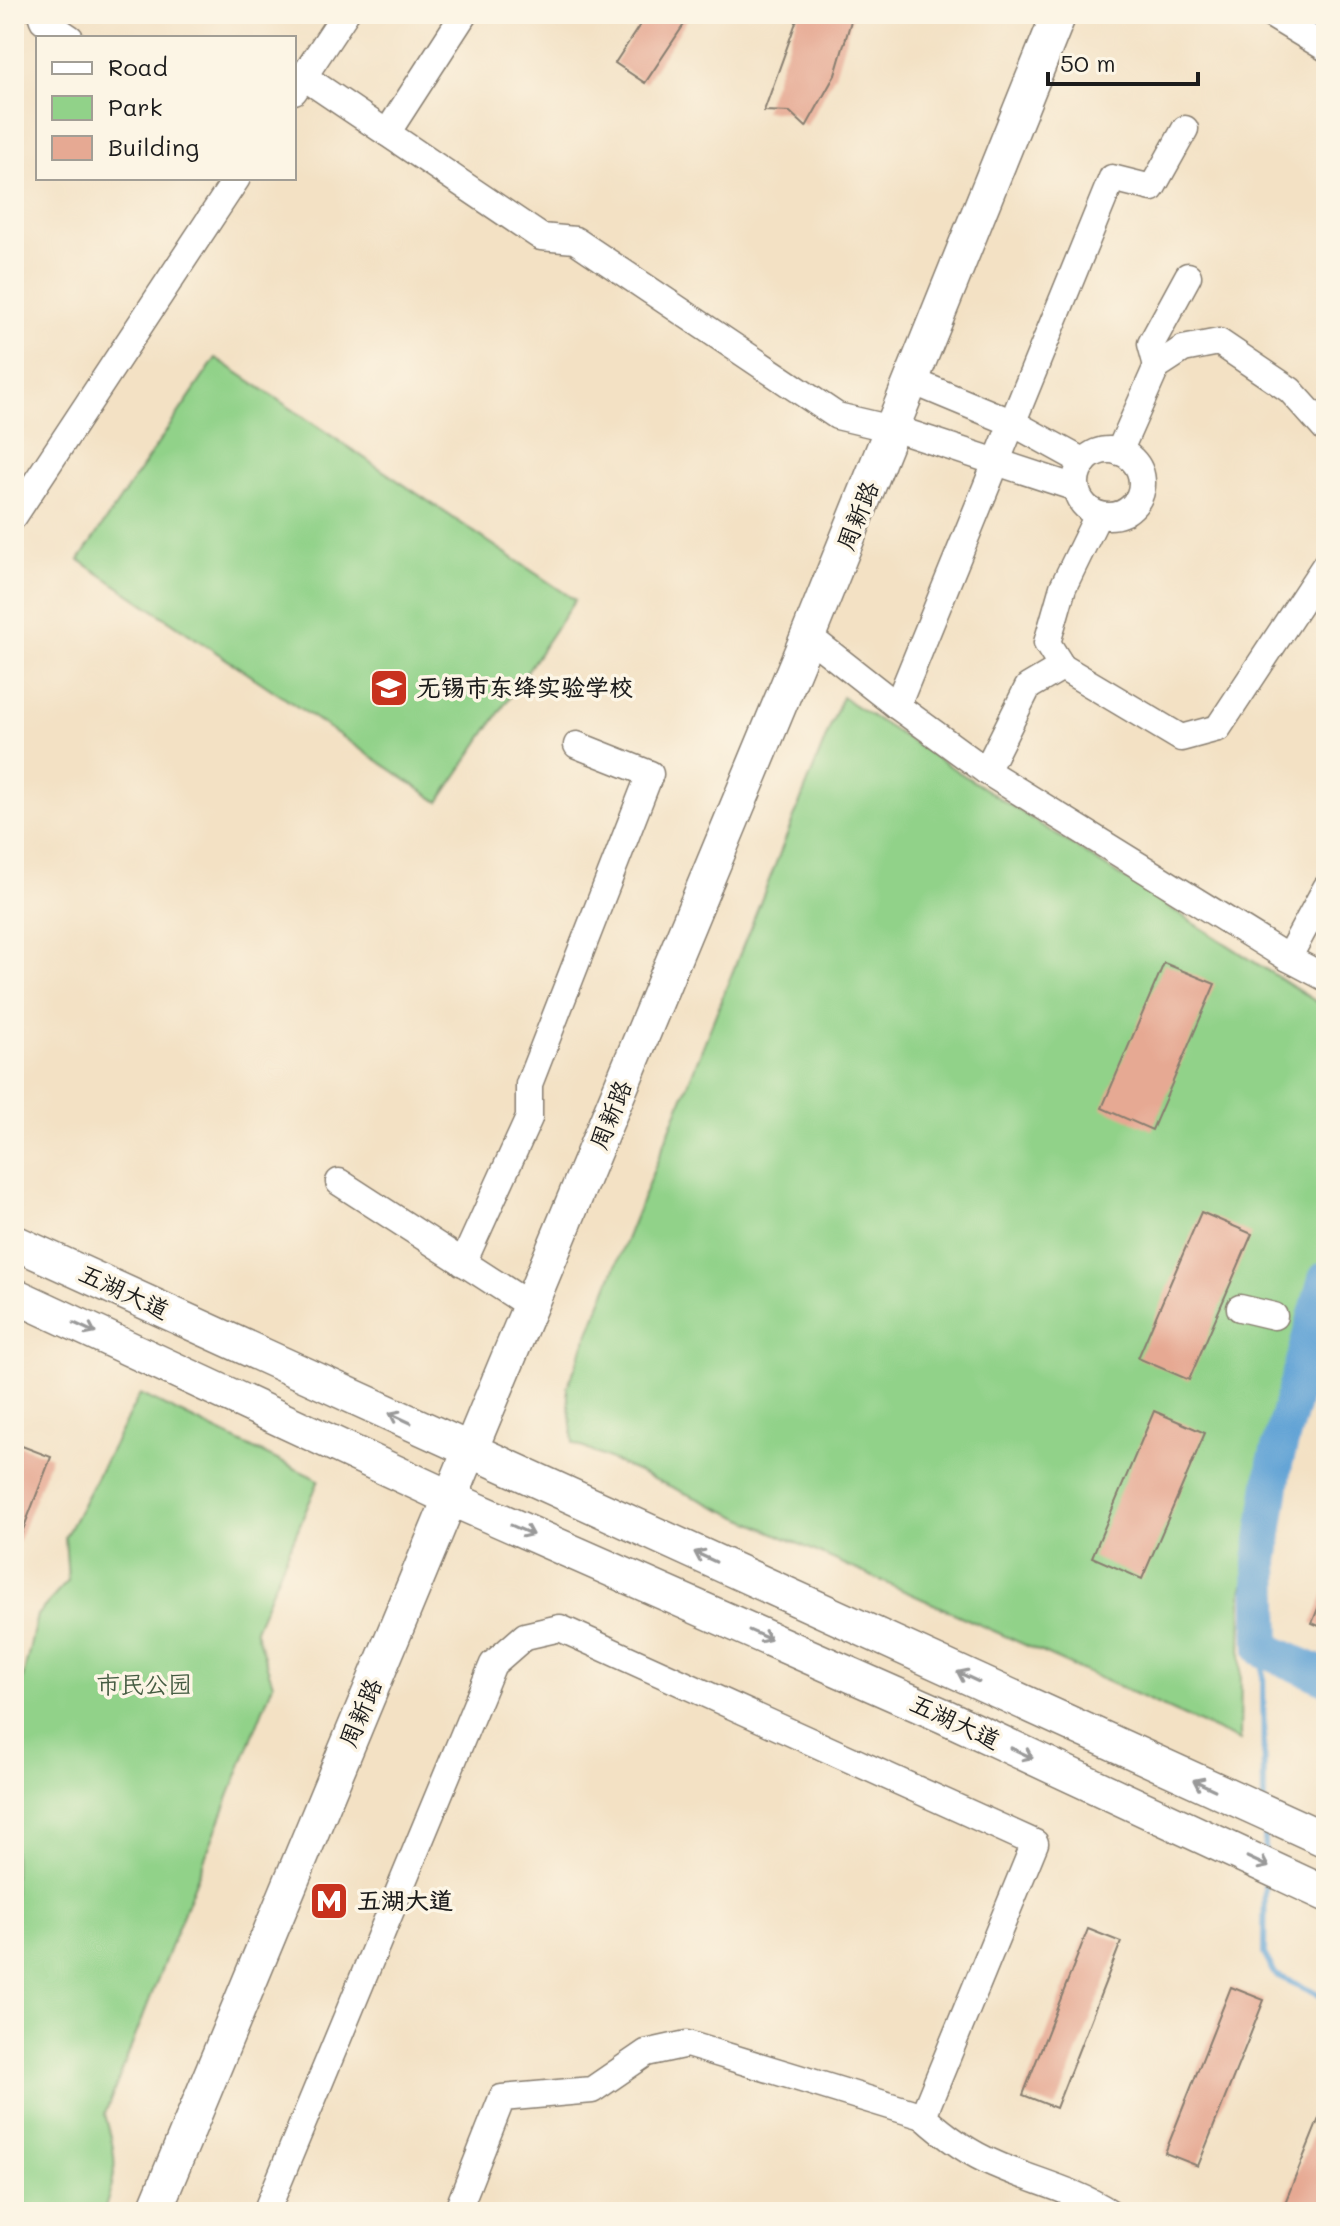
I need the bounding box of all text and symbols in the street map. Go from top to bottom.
legend [36,36,296,180]
scale bar [1048,36,1198,86]
text: 50 m [1060,47,1116,78]
text: Road [108,51,168,82]
text: Park [108,91,162,122]
text: Building [108,131,199,162]
street label: 周新路 [829,476,884,555]
school or university icon: 无锡市东绛实验学校 [368,667,410,709]
place label: 无锡市东绛实验学校 [417,671,633,702]
street label: 周新路 [582,1075,637,1154]
street label: 五湖大道 [75,1256,175,1325]
one-way arrow [72,1321,96,1336]
one-way arrow [389,1410,413,1425]
one-way arrow [509,1523,534,1538]
one-way arrow [694,1549,718,1564]
one-way arrow [747,1628,772,1643]
park label: 市民公园 [96,1668,192,1699]
one-way arrow [956,1669,980,1684]
street label: 周新路 [331,1673,388,1752]
street label: 五湖大道 [906,1686,1006,1755]
one-way arrow [1010,1746,1034,1761]
one-way arrow [1192,1777,1216,1792]
one-way arrow [1246,1855,1270,1870]
metro station icon: 五湖大道 [308,1880,350,1922]
place label: 五湖大道 [357,1884,453,1915]

